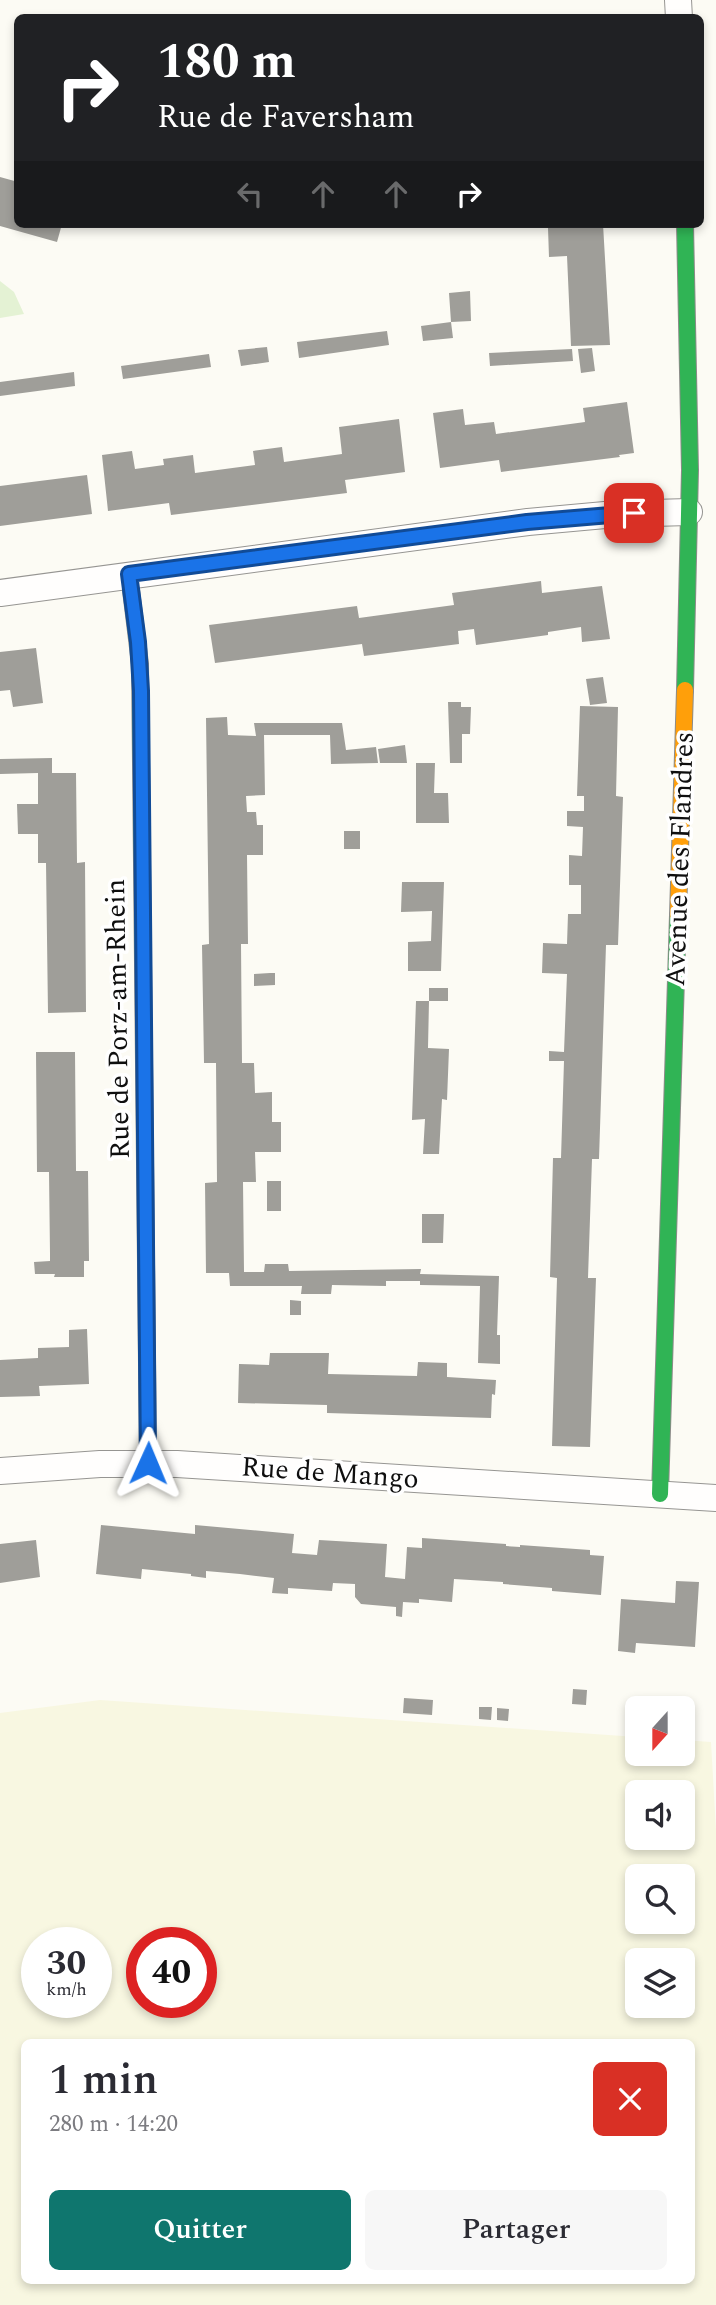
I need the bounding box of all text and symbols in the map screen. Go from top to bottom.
text: 180 m [157,25,296,100]
icon: right [42,42,133,133]
text: Rue de Faversham [157,93,415,142]
icon: left [231,175,269,213]
icon: ahead [304,175,342,213]
icon: ahead [377,175,415,213]
icon: right [450,175,488,213]
pin [604,483,664,543]
icon: arrive [615,494,653,532]
street label: Avenue des Flandres [654,731,706,987]
street label: Rue de Porz-am-Rhein [94,879,142,1159]
position arrow [111,1426,185,1500]
street label: Rue de Mango [240,1445,420,1501]
north arrow [625,1696,695,1766]
map controls [625,1696,695,2018]
button: sound [625,1780,695,1850]
button: search [625,1864,695,1934]
speed limit sign: 40 [126,1927,217,2018]
text: 30 [47,1937,86,1990]
button: layers [625,1948,695,2018]
text: km/h [46,1976,87,2003]
text: 1 min [49,2049,158,2112]
button: close [593,2062,667,2136]
text: 280 m · 14:20 [49,2107,178,2142]
button: Quitter [49,2190,351,2270]
button: Partager [365,2190,667,2270]

